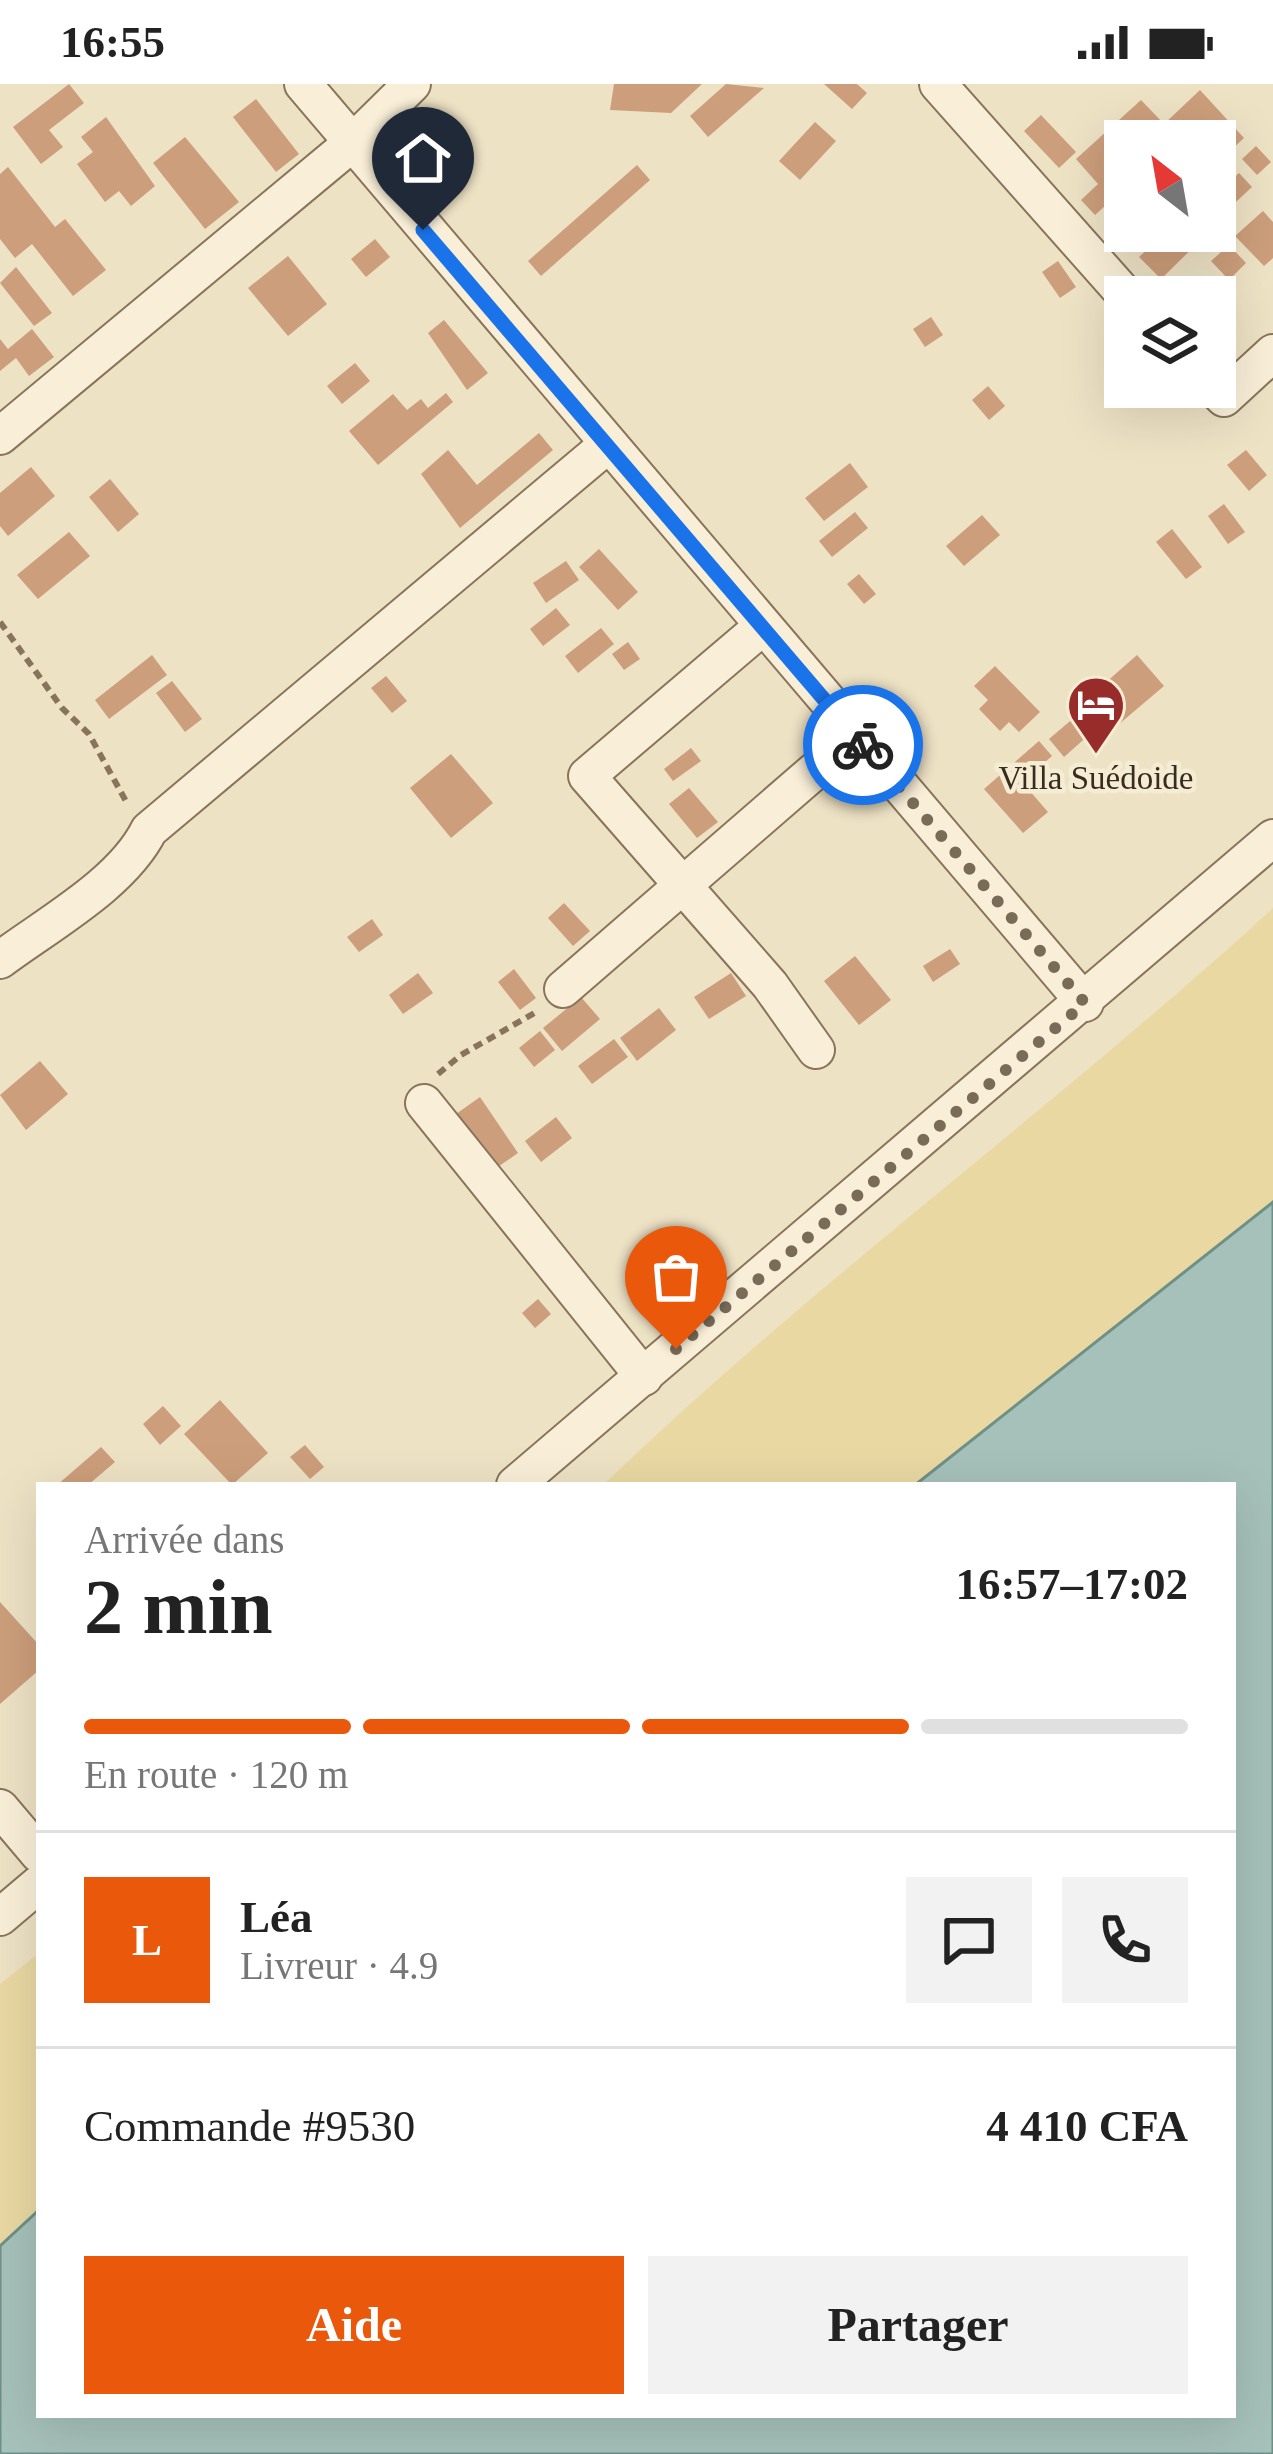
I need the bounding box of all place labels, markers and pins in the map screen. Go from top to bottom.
pin [372,107,474,230]
hotel icon: Villa Suédoide [1065,674,1127,756]
place label: Villa Suédoide [998,760,1194,796]
pin [625,1226,727,1349]

